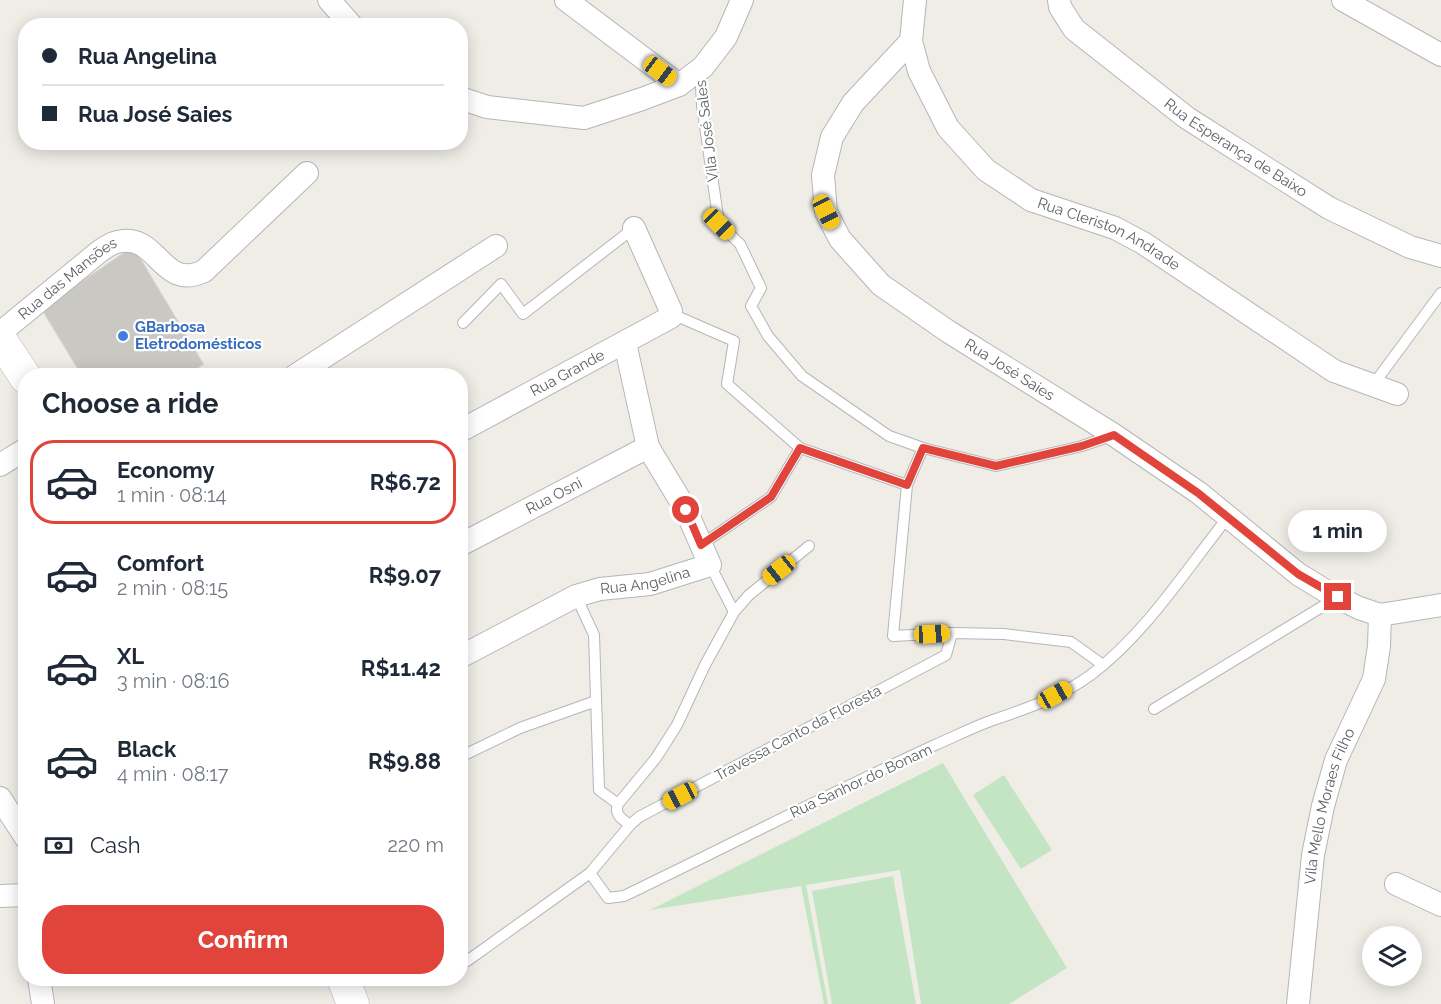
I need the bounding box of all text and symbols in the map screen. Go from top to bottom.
text: Rua Angelina [78,43,217,69]
car [640,53,680,89]
street label: Vila José Sales [692,79,722,183]
street label: Rua Esperança de Baixo [1161,95,1311,201]
text: Rua José Saies [78,101,232,127]
car [810,192,842,232]
street label: Rua Cleriston Andrade [1035,194,1183,274]
car [700,205,738,243]
street label: Rua das Mansões [15,234,120,323]
place label: GBarbosa Eletrodomésticos [135,318,262,353]
marker: GBarbosa Eletrodomésticos [116,329,130,343]
street label: Rua José Saies [961,335,1058,405]
street label: Rua Grande [527,346,608,400]
text: Choose a ride [42,388,218,419]
icon: car [45,455,99,509]
text: Economy [117,457,215,483]
text: R$6.72 [370,469,441,495]
street label: Rua Osni [523,474,585,518]
text: 1 min · 08:14 [117,483,226,507]
route start [672,496,699,523]
callout: 1 min [1288,510,1388,552]
text: 1 min [1312,519,1363,543]
icon: car [45,548,99,602]
text: Comfort [117,550,204,576]
car [759,552,799,588]
text: R$9.07 [369,562,441,588]
street label: Rua Angelina [599,563,692,598]
text: 2 min · 08:15 [117,576,228,600]
route end [1324,583,1351,610]
car [914,624,950,644]
icon: car [45,641,99,695]
text: XL [117,643,144,669]
text: R$11.42 [361,655,441,681]
text: 3 min · 08:16 [117,669,230,693]
car [1035,678,1075,712]
street label: Travessa Canto da Floresta [712,681,884,785]
street label: Vila Mello Moraes Filho [1301,725,1359,885]
icon: car [45,734,99,788]
text: Black [117,736,176,762]
street label: Rua Sanhor do Bonam [787,740,935,822]
text: R$9.88 [368,748,441,774]
text: 4 min · 08:17 [117,762,228,786]
car [660,780,700,812]
icon: cash [42,829,75,862]
text: Cash [90,832,141,858]
text: 220 m [387,833,444,857]
button: Confirm [42,905,444,974]
map controls [1362,926,1422,986]
button: layers [1362,926,1422,986]

